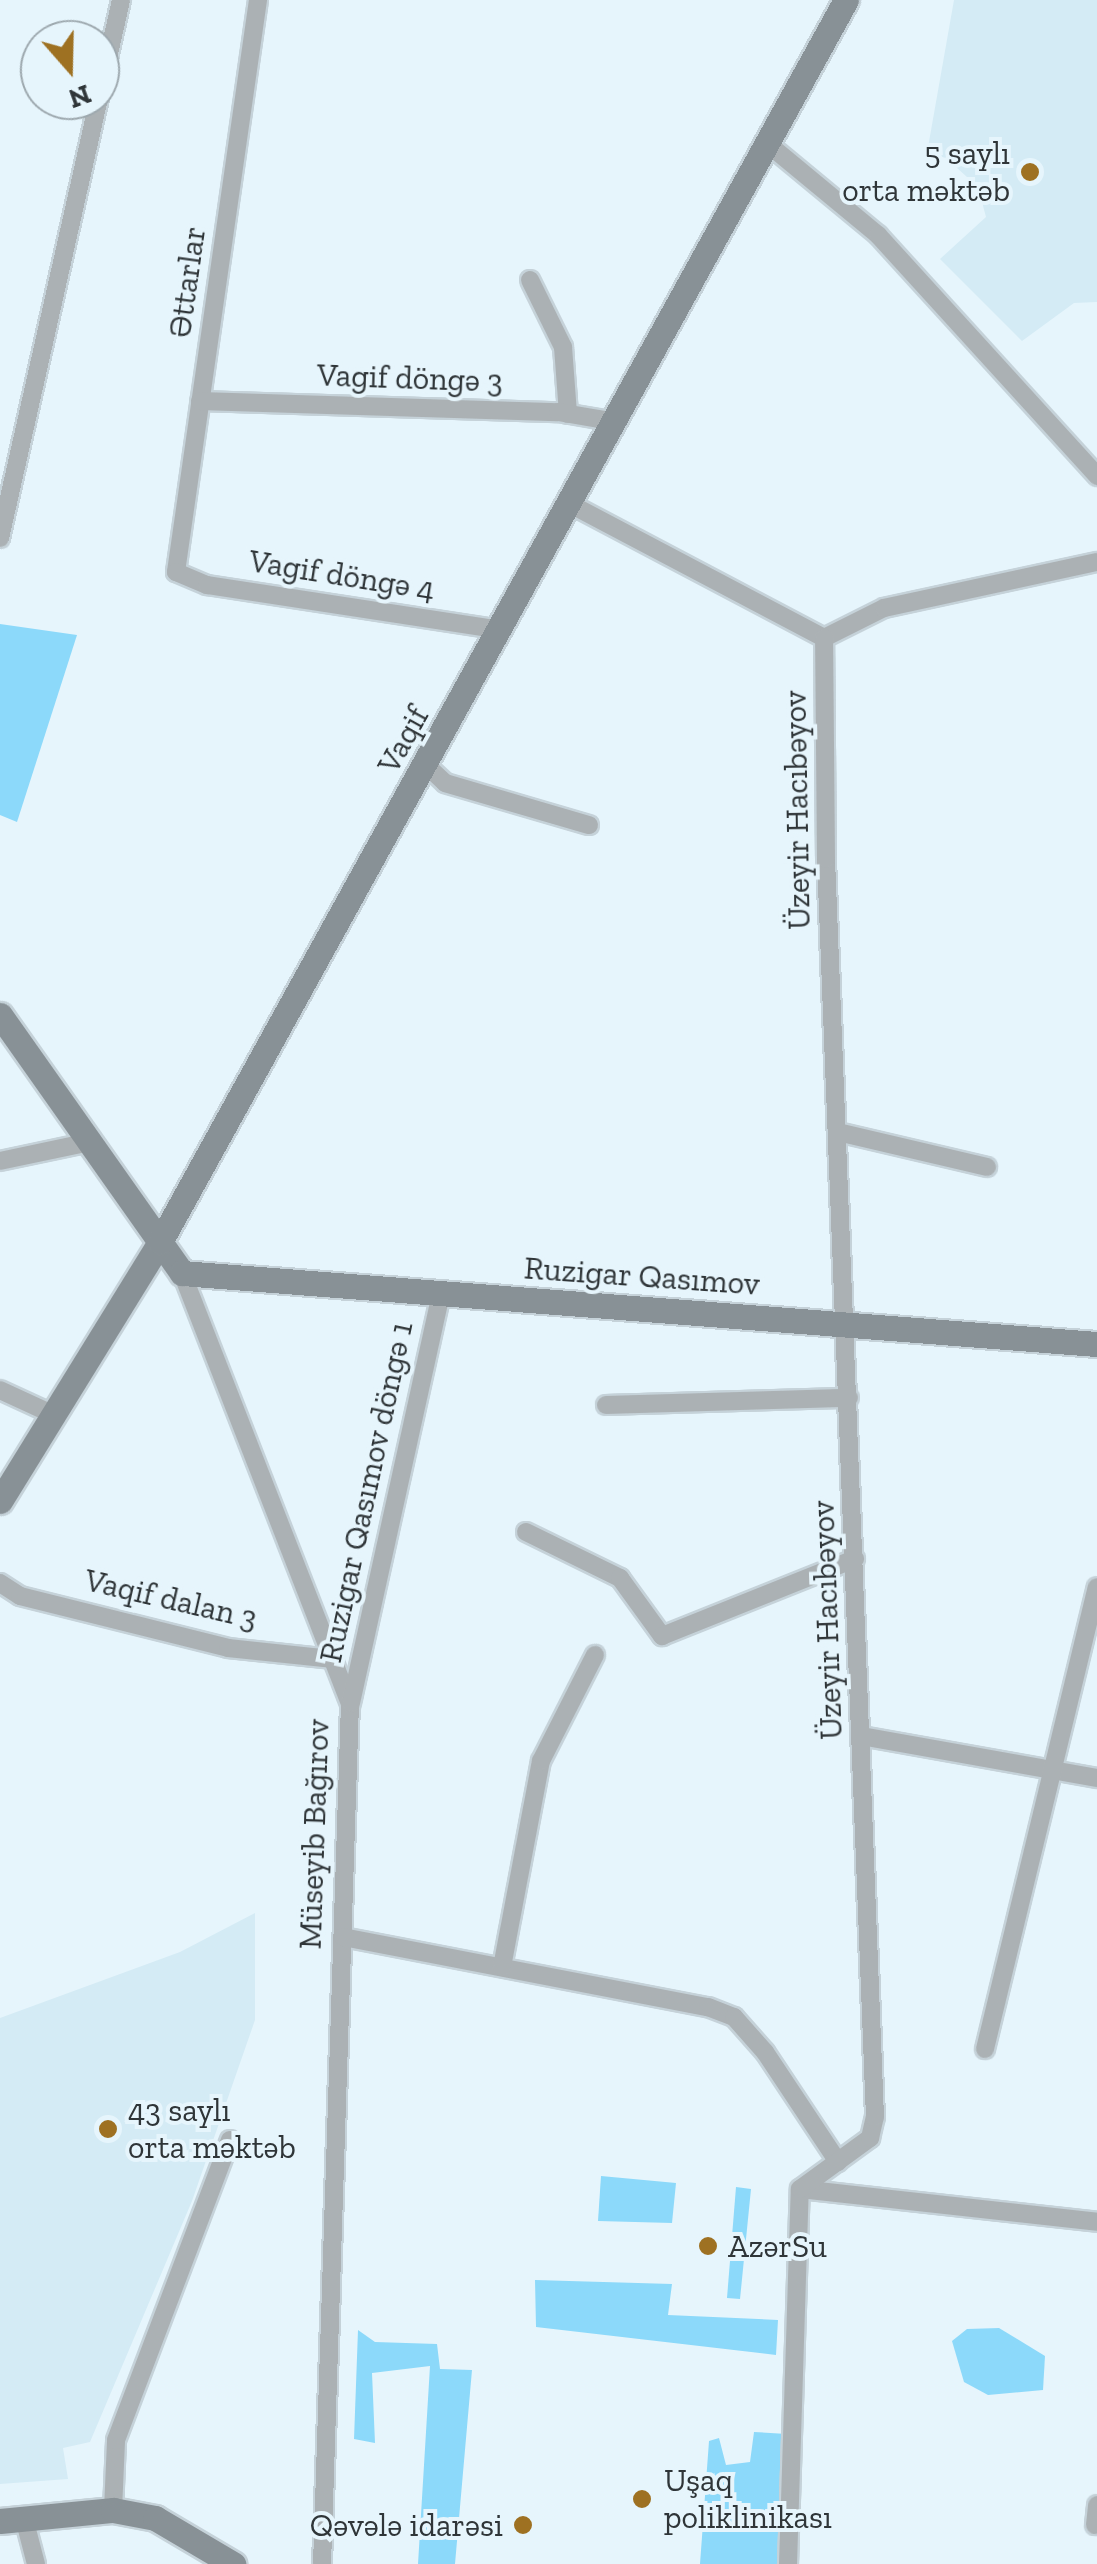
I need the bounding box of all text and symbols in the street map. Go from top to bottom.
north arrow [20,20,120,120]
text: N [64,78,95,116]
place label: 5 saylı orta məktəb [842,135,1010,210]
marker: 5 saylı orta məktəb [1019,161,1041,183]
street label: Əttarlar [160,224,214,340]
street label: Vagif döngə 3 [316,356,504,400]
street label: Vagif döngə 4 [246,541,438,609]
street label: Üzeyir Hacıbəyov [776,690,818,930]
street label: Vaqif [369,700,437,780]
street label: Ruzigar Qasımov [523,1249,761,1303]
street label: Ruzigar Qasımov döngə 1 [311,1318,421,1666]
street label: Üzeyir Hacıbəyov [804,1499,850,1741]
street label: Vaqif dalan 3 [81,1561,261,1637]
street label: Müseyib Bağırov [291,1718,337,1950]
place label: 43 saylı orta məktəb [128,2092,296,2167]
marker: 43 saylı orta məktəb [97,2118,119,2140]
place label: AzərSu [728,2227,827,2265]
marker: AzərSu [697,2235,719,2257]
place label: Uşaq poliklinikası [664,2462,832,2537]
marker: Uşaq poliklinikası [629,2486,655,2512]
place label: Qəvələ idarəsi [310,2506,503,2544]
marker: Qəvələ idarəsi [512,2514,534,2536]

